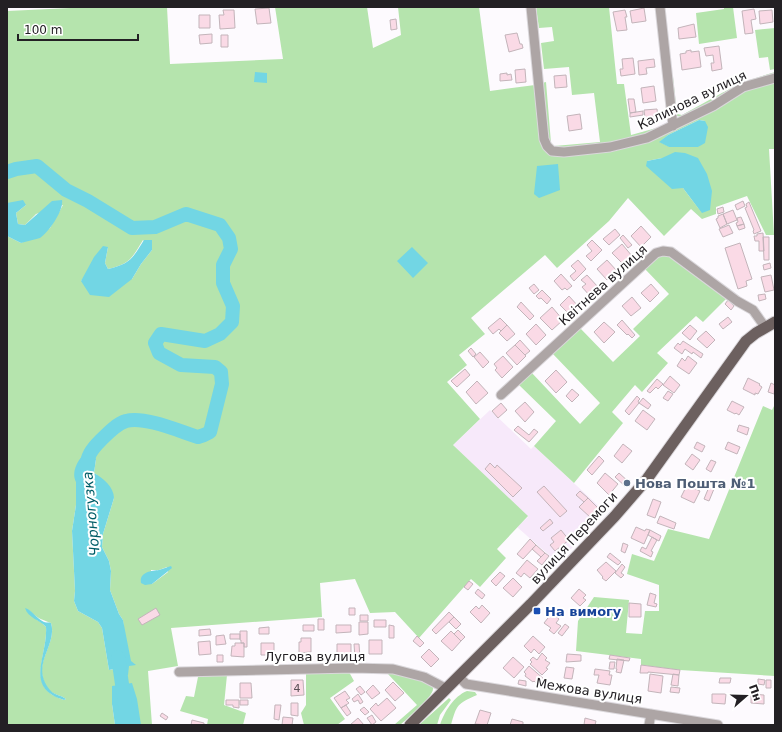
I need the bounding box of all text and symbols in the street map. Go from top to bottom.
scale bar [18,16,138,42]
text: 100 m [24,23,62,37]
street label: Калинова вулиця [635,67,749,133]
street label: Квітнева вулиця [556,242,650,328]
water label: Чорногузка [79,471,103,557]
place label: Нова Пошта №1 [635,476,755,491]
marker: Нова Пошта №1 [622,478,632,488]
street label: вулиця Перемоги [528,489,620,587]
place label: На вимогу [545,604,622,619]
marker: На вимогу [532,606,542,616]
street label: Лугова вулиця [265,649,365,664]
street label: Межова вулиця [535,675,643,707]
north arrow [726,676,766,716]
house number: 4 [294,682,301,695]
text: Пн [746,683,764,703]

